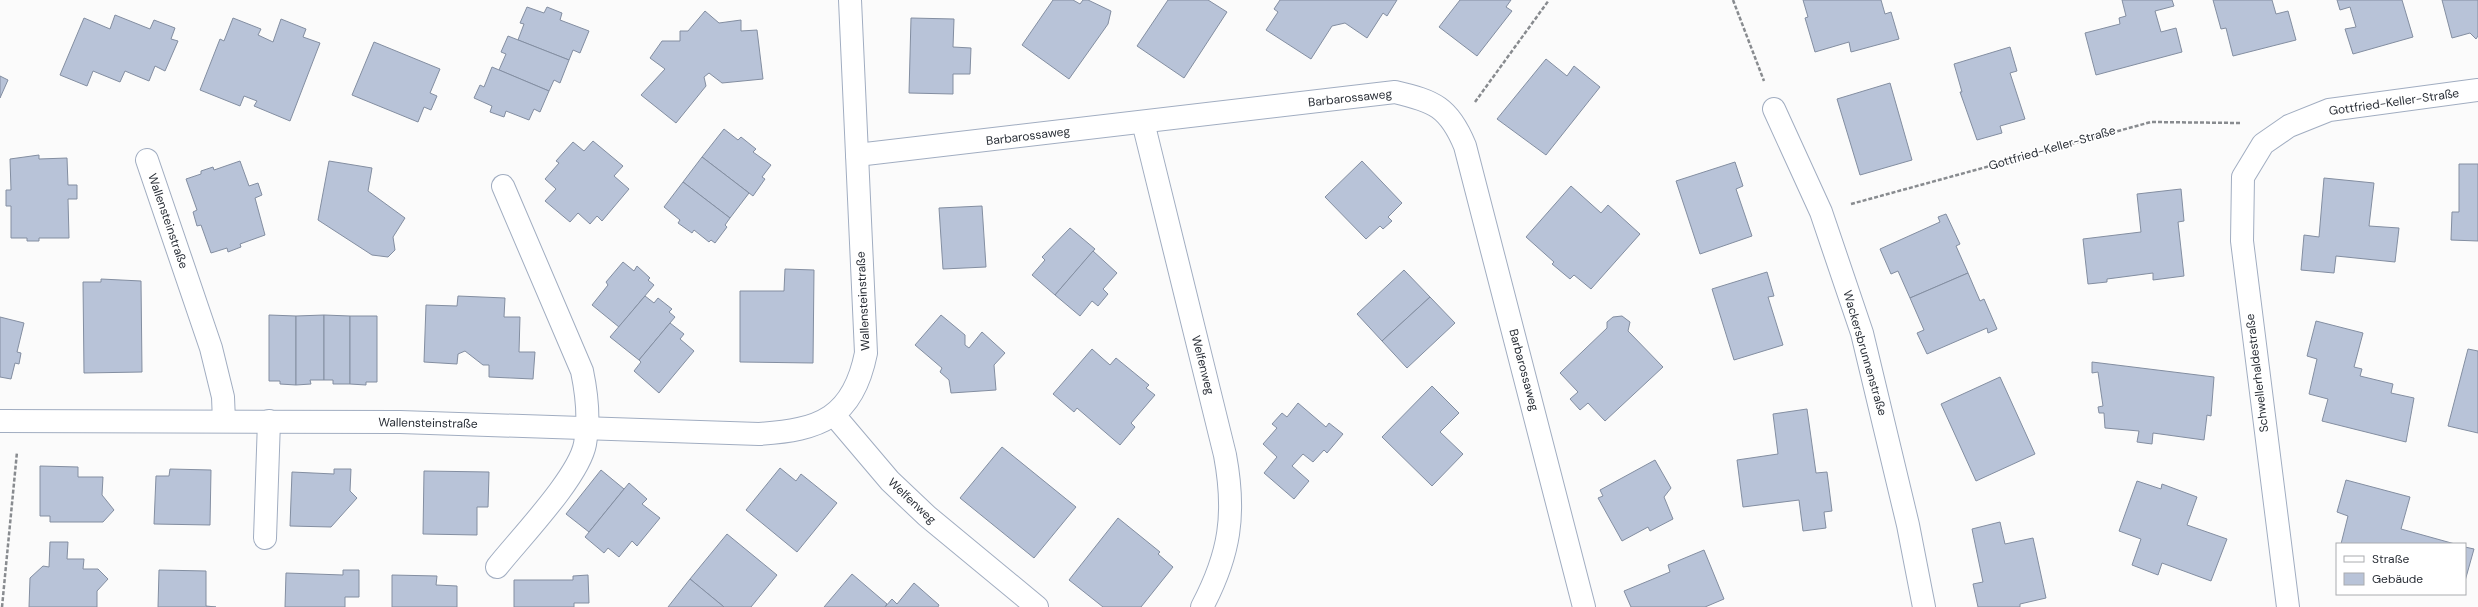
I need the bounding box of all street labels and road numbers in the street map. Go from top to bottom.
street label: Gottfried-Keller-Straße [2328,85,2460,119]
street label: Barbarossaweg [1307,86,1393,110]
street label: Gottfried-Keller-Straße [1987,122,2118,174]
street label: Barbarossaweg [985,123,1071,149]
street label: Wallensteinstraße [144,171,192,271]
street label: Wallensteinstraße [852,251,874,351]
street label: Wackersbrunnenstraße [1839,288,1891,418]
street label: Schwellerhaldestraße [2242,313,2272,433]
street label: Barbarossaweg [1505,327,1543,413]
street label: Welfenweg [1188,334,1218,397]
street label: Wallensteinstraße [378,414,478,432]
street label: Welfenweg [884,475,940,528]

